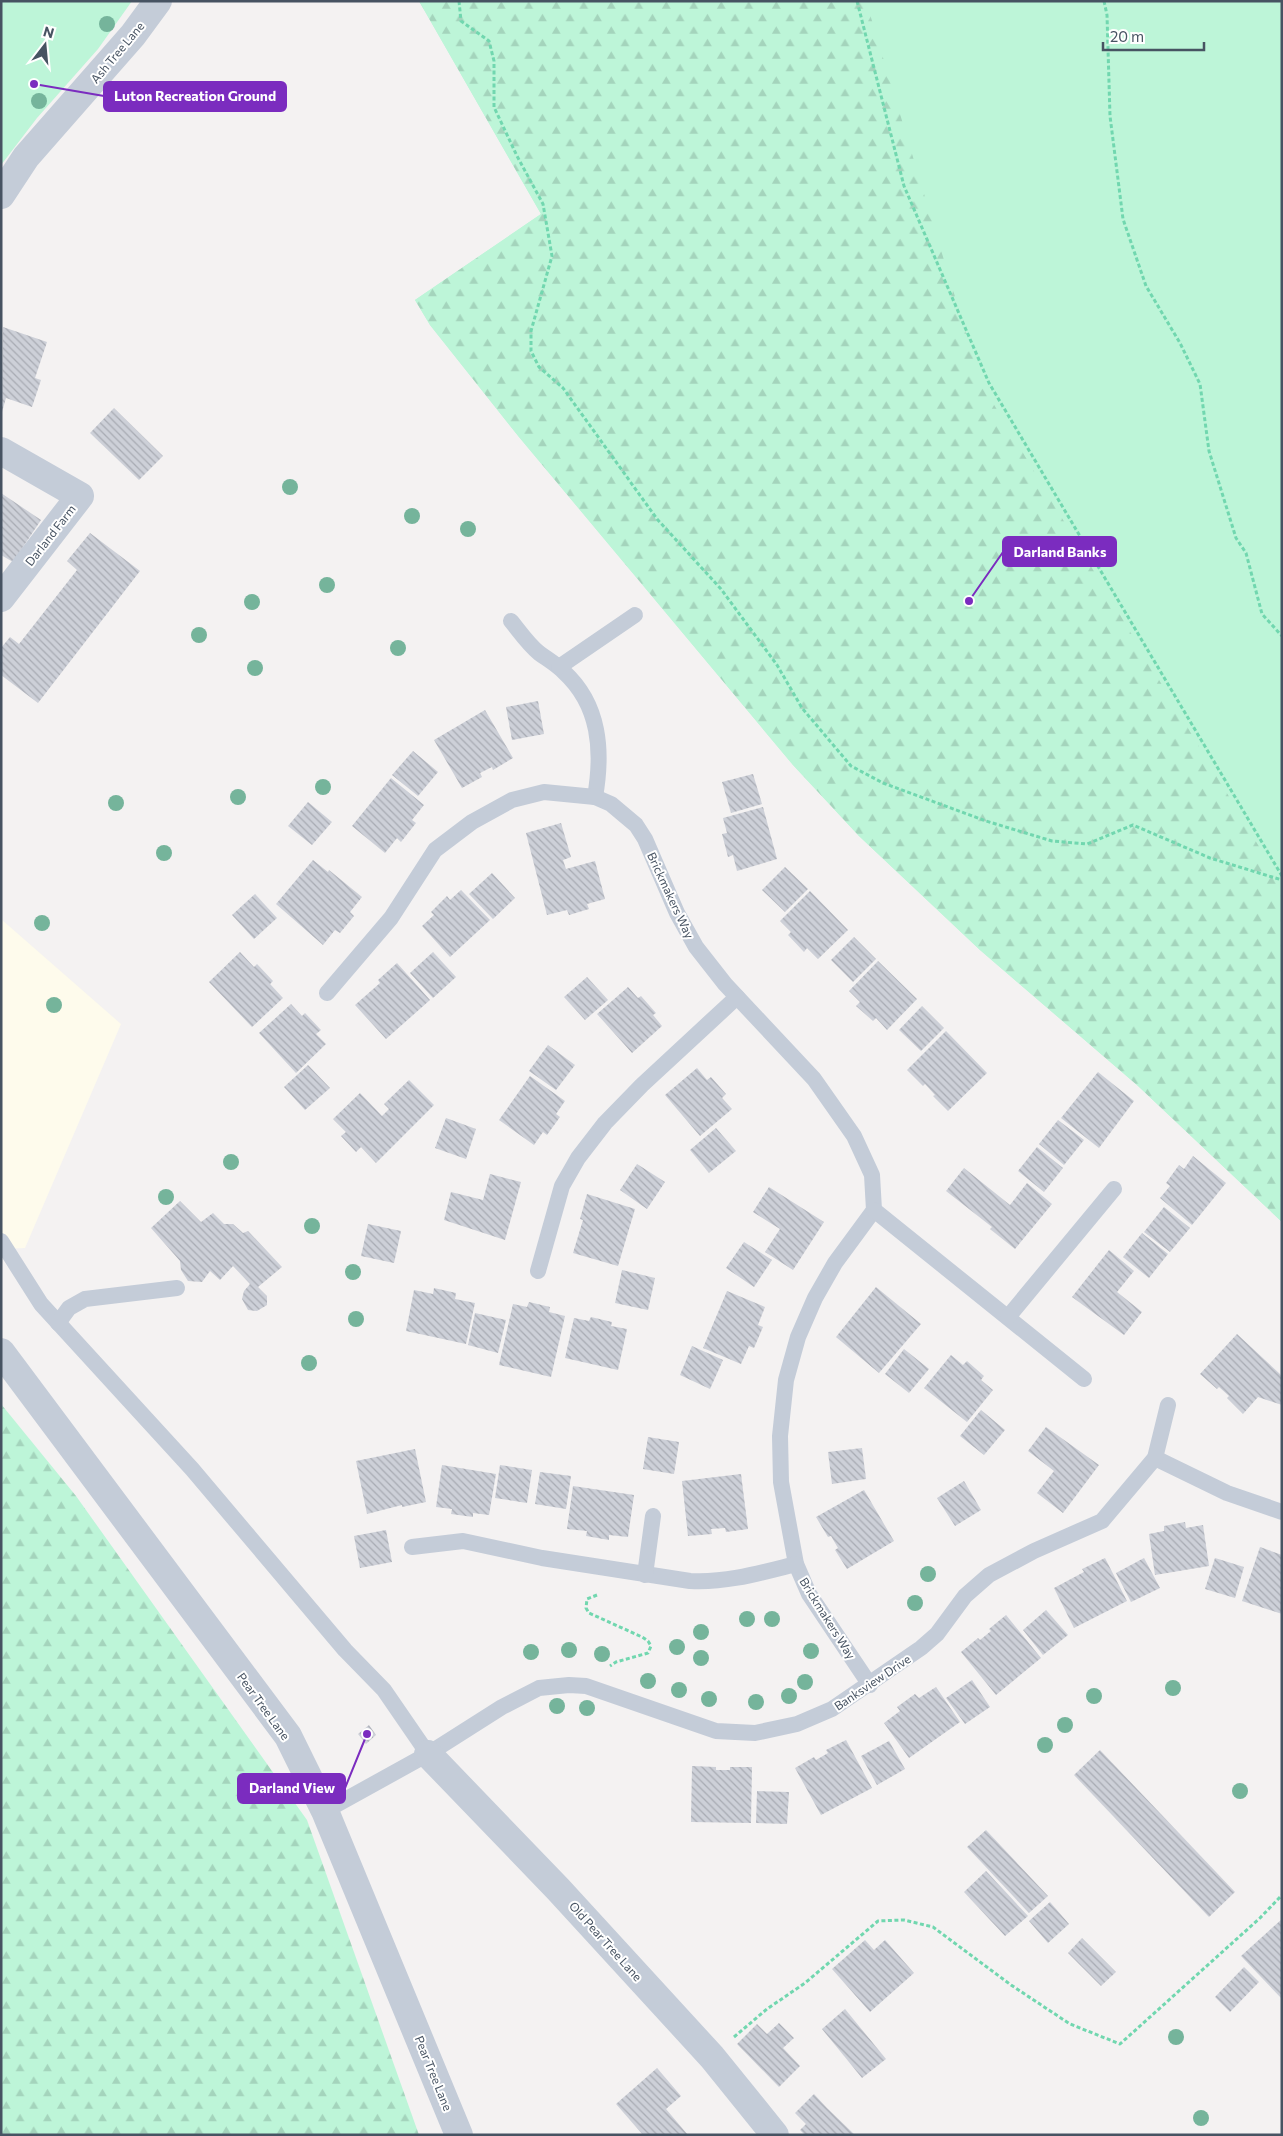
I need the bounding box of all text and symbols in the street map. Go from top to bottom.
street label: Ash Tree Lane [87,19,147,85]
north arrow [20,20,70,70]
scale bar [1103,20,1204,52]
text: N [41,22,56,42]
text: 20 m [1110,27,1144,45]
callout: Luton Recreation Ground [104,82,286,111]
text: Luton Recreation Ground [114,87,276,104]
street label: Darland Farm [22,502,78,568]
callout: Darland Banks [1003,537,1116,566]
text: Darland Banks [1014,543,1107,560]
street label: Brickmakers Way [645,850,697,940]
street label: Brickmakers Way [797,1575,859,1661]
street label: Banksview Drive [831,1651,913,1713]
street label: Pear Tree Lane [235,1670,293,1742]
callout: Darland View [238,1774,345,1803]
text: Darland View [249,1779,335,1796]
street label: Old Pear Tree Lane [567,1899,645,1983]
street label: Pear Tree Lane [413,2033,455,2113]

